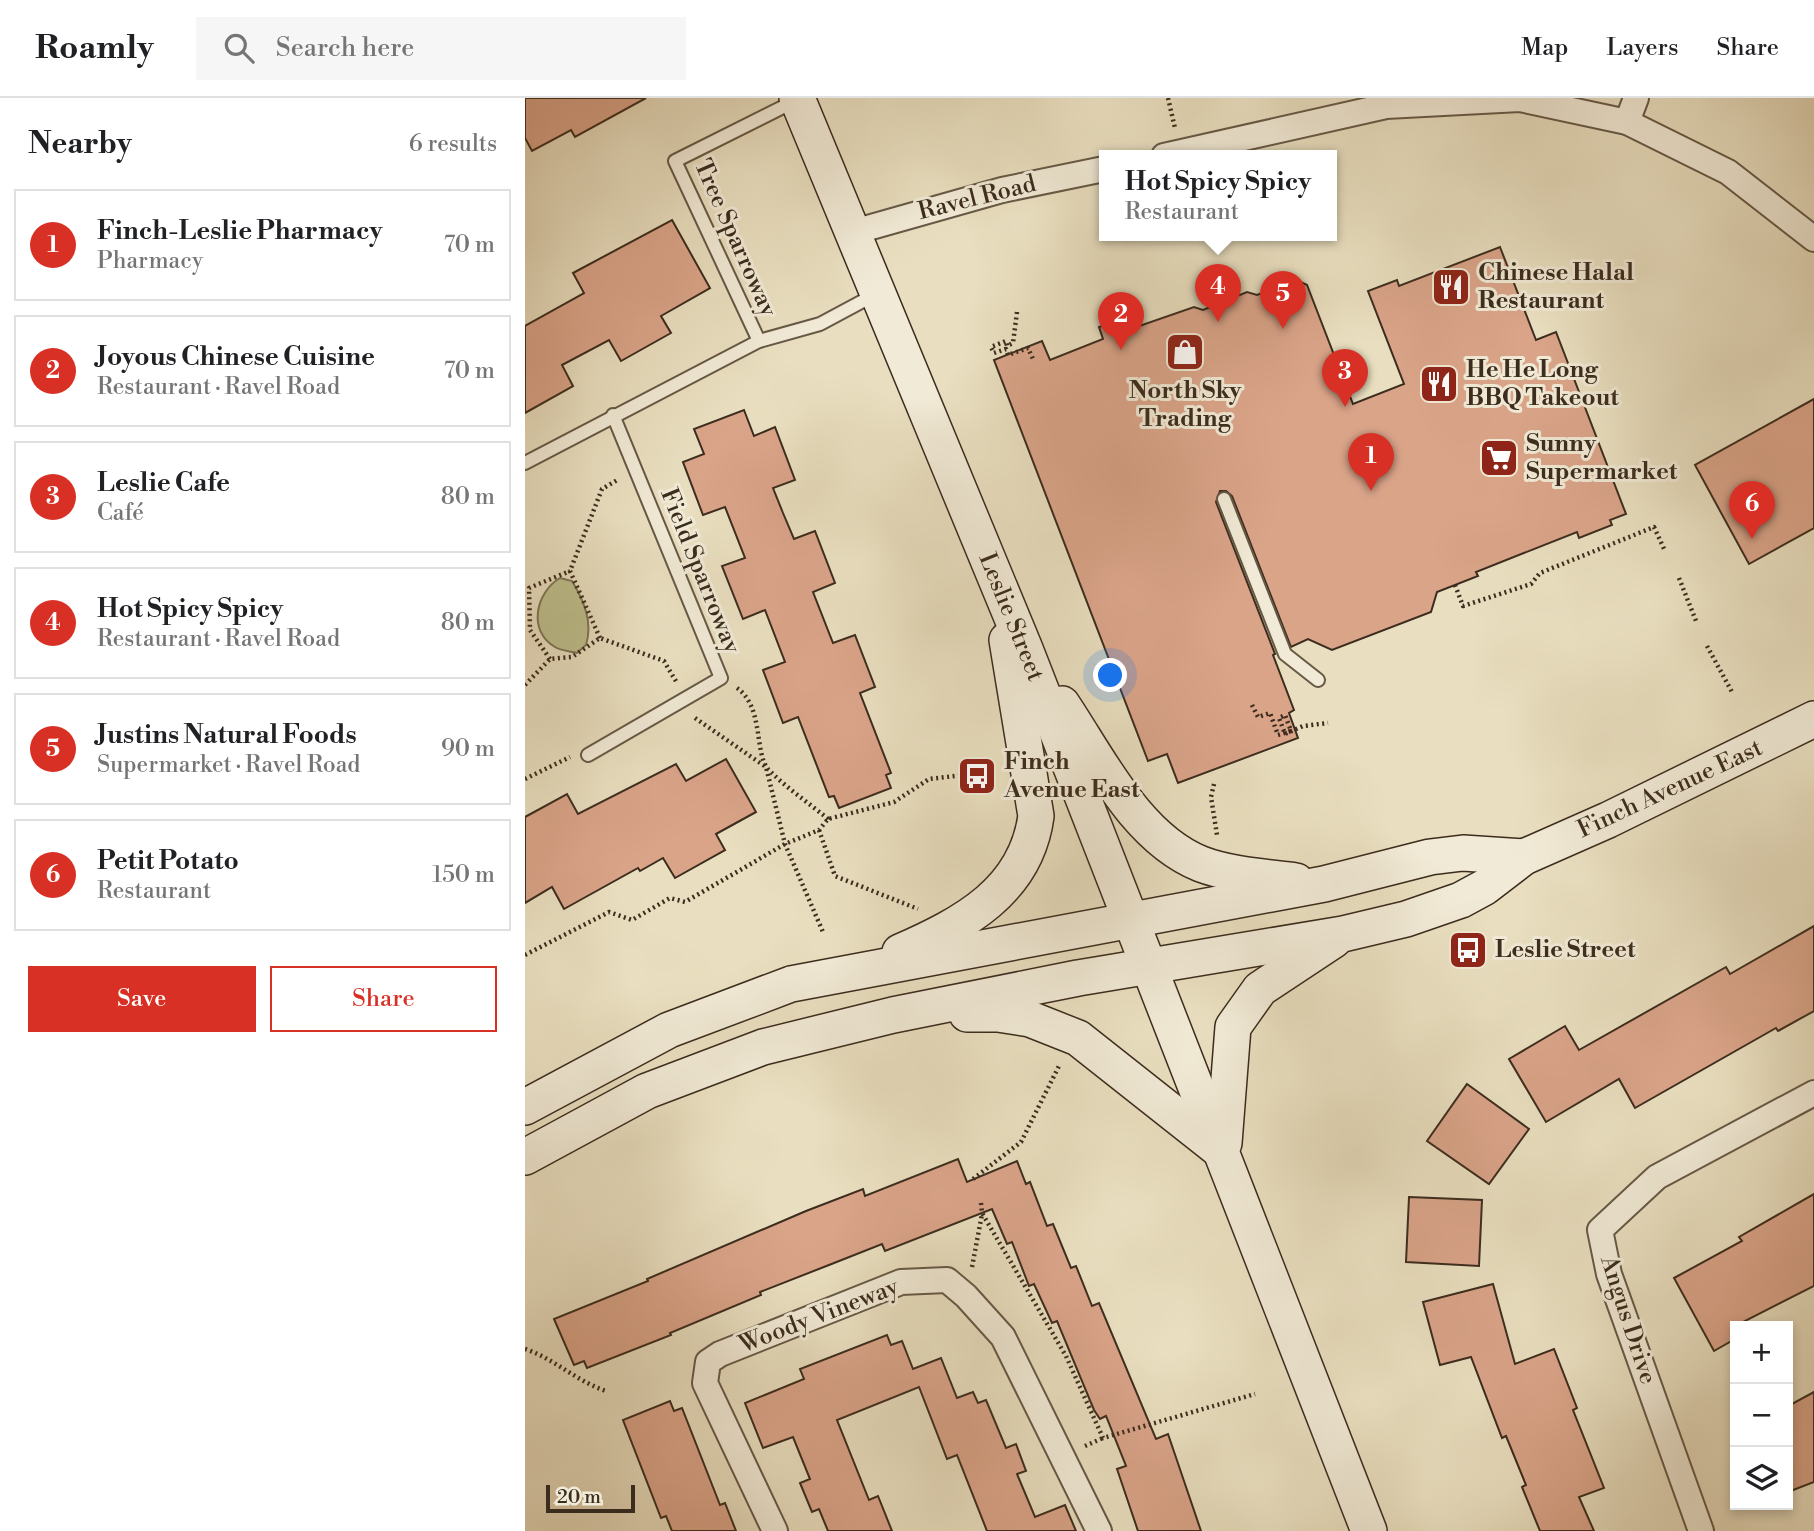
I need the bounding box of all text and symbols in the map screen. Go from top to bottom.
search box [196,17,686,80]
text: Roamly [35,28,154,69]
icon: search [220,29,258,67]
text: Search here [276,32,414,64]
text: Map [1521,33,1568,63]
text: Layers [1606,33,1678,63]
text: Share [1716,33,1779,63]
text: Nearby [28,125,132,163]
text: 6 results [409,130,497,158]
popup [1099,150,1337,241]
street label: Tree Sparroway [687,155,783,322]
text: Hot Spicy Spicy [1125,166,1311,198]
street label: Ravel Road [915,169,1039,227]
text: Restaurant [1125,198,1239,226]
text: Finch-Leslie Pharmacy [97,215,382,247]
text: 1 [47,231,59,259]
text: 70 m [444,231,495,259]
text: Pharmacy [97,247,203,275]
place label: Chinese Halal Restaurant [1478,258,1634,316]
pin: 4 [1195,264,1241,322]
restaurant icon: Chinese Halal Restaurant [1430,266,1472,308]
pin: 5 [1260,271,1306,329]
pin: 2 [1098,292,1144,350]
shop icon: North Sky Trading [1164,331,1206,373]
text: Joyous Chinese Cuisine [97,341,375,373]
pin: 3 [1322,349,1368,407]
place label: He He Long BBQ Takeout [1466,355,1619,413]
text: 2 [46,357,60,385]
text: 70 m [444,357,495,385]
restaurant icon: He He Long BBQ Takeout [1418,363,1460,405]
text: Restaurant · Ravel Road [97,373,340,401]
place label: North Sky Trading [1129,376,1242,434]
place label: Sunny Supermarket [1526,429,1678,487]
pin: 1 [1348,433,1394,491]
supermarket icon: Sunny Supermarket [1478,437,1520,479]
text: Leslie Cafe [97,467,230,499]
pin: 6 [1729,481,1775,539]
text: 3 [46,483,60,511]
text: 80 m [441,483,495,511]
street label: Field Sparroway [653,484,747,658]
text: Café [97,499,144,527]
street label: Leslie Street [972,548,1051,686]
text: Hot Spicy Spicy [97,593,283,625]
text: 4 [45,609,61,637]
text: 80 m [441,609,495,637]
text: Restaurant · Ravel Road [97,625,340,653]
your location [1093,658,1127,692]
text: Justins Natural Foods [97,719,357,751]
street label: Finch Avenue East [1573,733,1768,845]
text: 5 [46,735,60,763]
text: 90 m [441,735,495,763]
place label: Finch Avenue East [1003,747,1140,805]
text: Supermarket · Ravel Road [97,751,360,779]
bus stop icon: Finch Avenue East [956,755,998,797]
text: Petit Potato [97,845,239,877]
text: 6 [46,861,60,889]
text: 150 m [432,861,495,889]
text: Restaurant [97,877,211,905]
bus stop icon: Leslie Street [1447,929,1489,971]
place label: Leslie Street [1495,935,1636,965]
button: Save [28,966,256,1032]
button: Share [270,966,497,1032]
street label: Angus Drive [1593,1251,1663,1388]
street label: Woody Vineway [734,1272,903,1360]
map controls [1730,1321,1793,1510]
button: + [1730,1321,1793,1384]
button: − [1730,1384,1793,1447]
button: layers [1730,1447,1793,1510]
scale bar [546,1482,635,1514]
text: 20 m [557,1485,601,1509]

